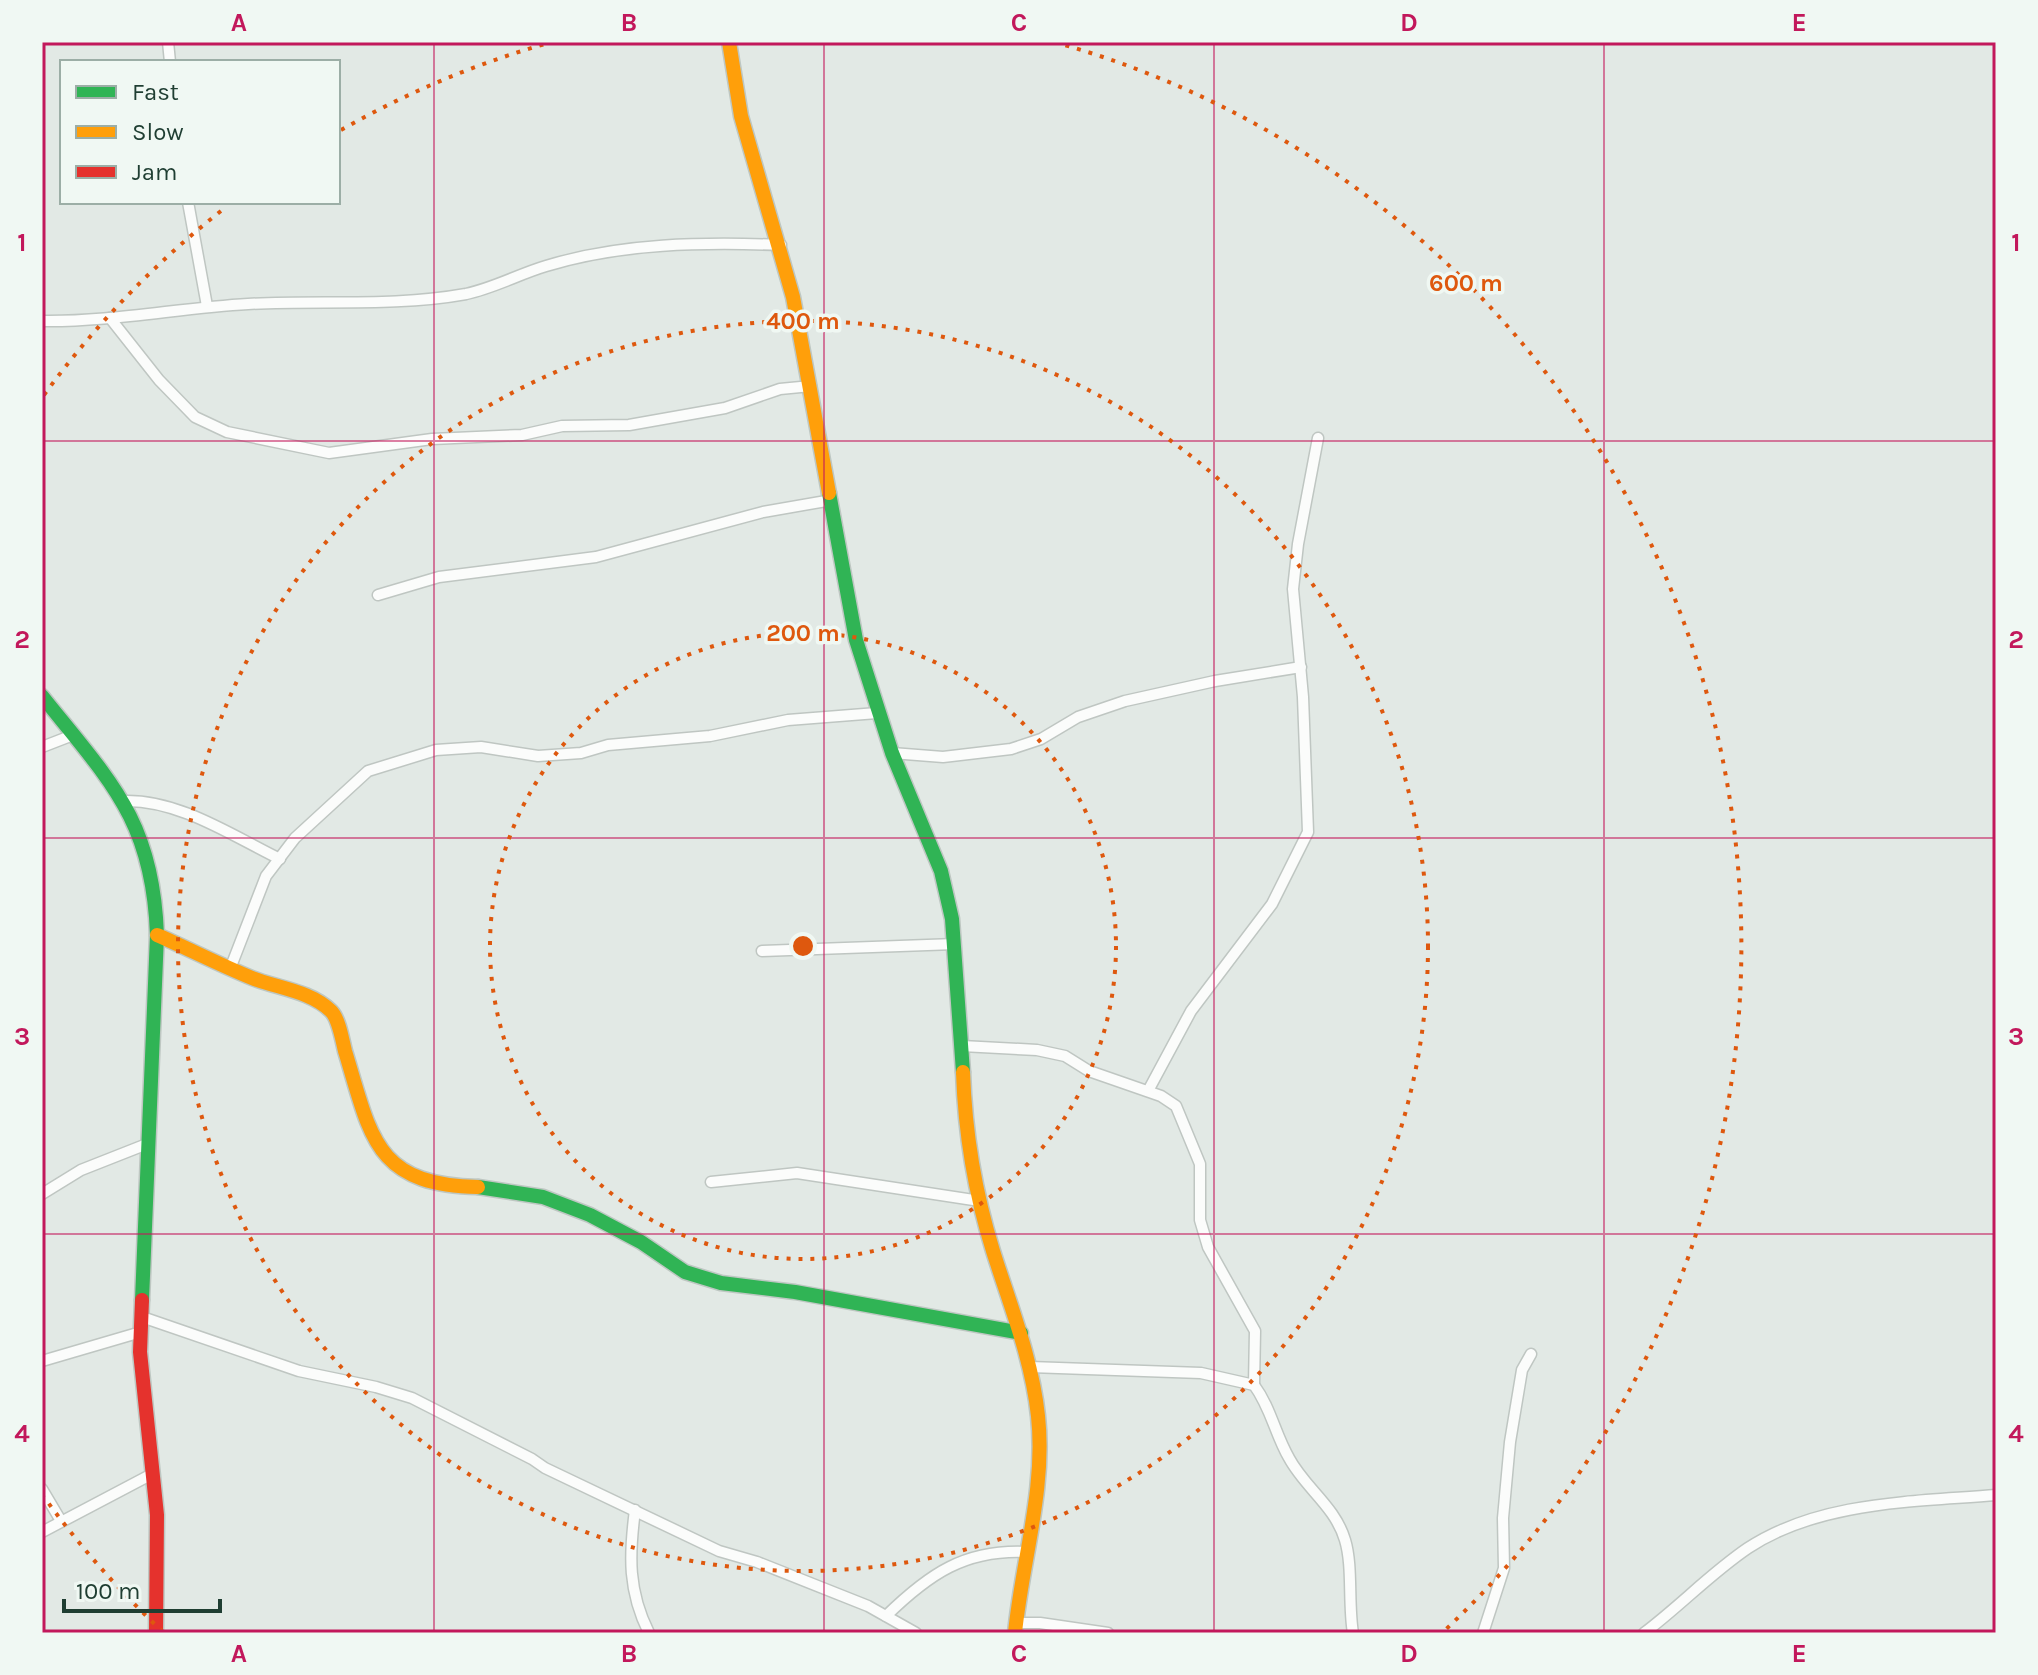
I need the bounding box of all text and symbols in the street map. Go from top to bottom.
text: A [231,7,247,38]
text: B [621,7,637,38]
text: C [1011,7,1027,38]
text: D [1400,7,1418,38]
text: E [1791,7,1807,38]
legend [60,60,340,204]
text: Fast [132,78,179,106]
text: Slow [132,118,184,146]
text: Jam [132,158,177,186]
text: 1 [17,227,27,258]
text: 1 [2011,227,2021,258]
text: 600 m [1429,269,1503,297]
text: 400 m [766,307,840,335]
text: 200 m [766,619,840,647]
text: 2 [14,624,30,655]
text: 2 [2008,624,2024,655]
centre of rings [789,932,817,960]
text: 3 [14,1021,30,1052]
text: 3 [2008,1021,2024,1052]
text: 4 [14,1418,30,1449]
text: 4 [2008,1418,2024,1449]
scale bar [64,1563,220,1613]
text: 100 m [76,1577,141,1605]
text: A [231,1638,247,1669]
text: B [621,1638,637,1669]
text: C [1011,1638,1027,1669]
text: D [1400,1638,1418,1669]
text: E [1791,1638,1807,1669]

